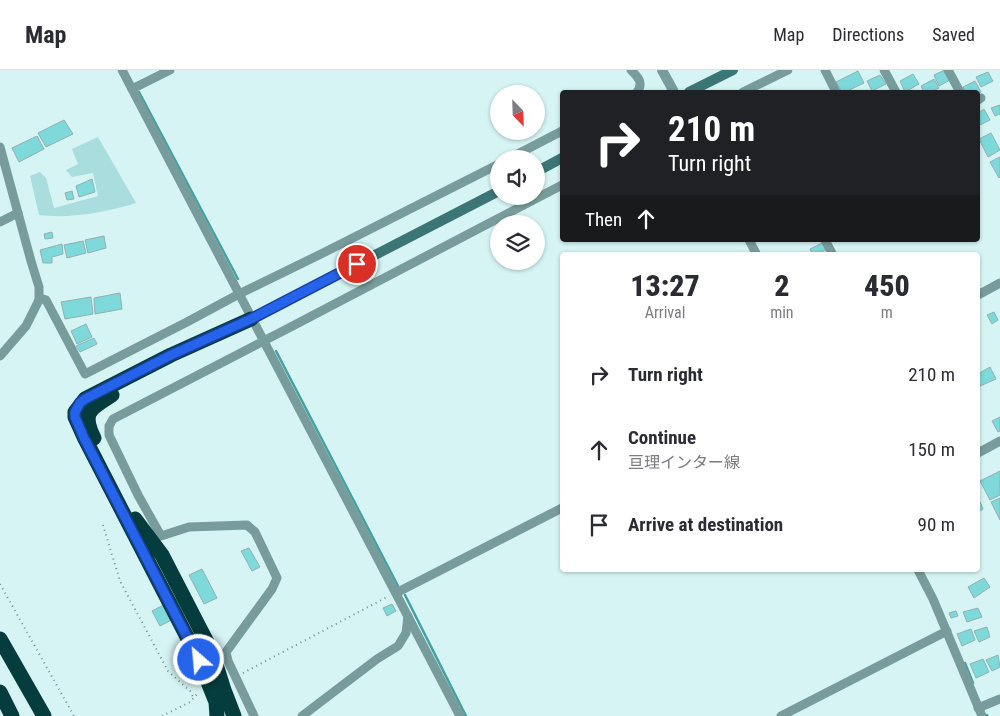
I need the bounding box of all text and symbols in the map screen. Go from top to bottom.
text: Map [25,21,66,49]
text: Map [773,24,804,45]
text: Directions [832,24,904,45]
text: Saved [932,24,975,45]
north arrow [490,85,545,140]
map controls [490,85,545,270]
text: 210 m [668,109,755,150]
icon: right [585,110,650,175]
button: sound [490,150,545,205]
text: Turn right [668,151,751,176]
icon: ahead [632,205,660,233]
text: Then [585,208,622,231]
button: layers [490,215,545,270]
pin [336,243,378,285]
icon: arrive [343,250,371,278]
text: 13:27 [630,268,700,303]
text: 2 [774,268,789,303]
text: 450 [864,268,910,303]
text: Arrival [645,303,685,322]
text: min [770,303,794,322]
text: m [881,303,893,322]
icon: right [585,361,613,389]
text: Turn right [628,363,703,386]
text: 210 m [908,363,955,386]
text: Continue [628,426,696,449]
icon: ahead [585,436,613,464]
text: 150 m [908,438,955,461]
text: 亘理インター線 [628,453,740,472]
icon: arrive [585,511,613,539]
text: Arrive at destination [628,513,783,536]
text: 90 m [918,513,955,536]
position arrow [172,633,224,685]

